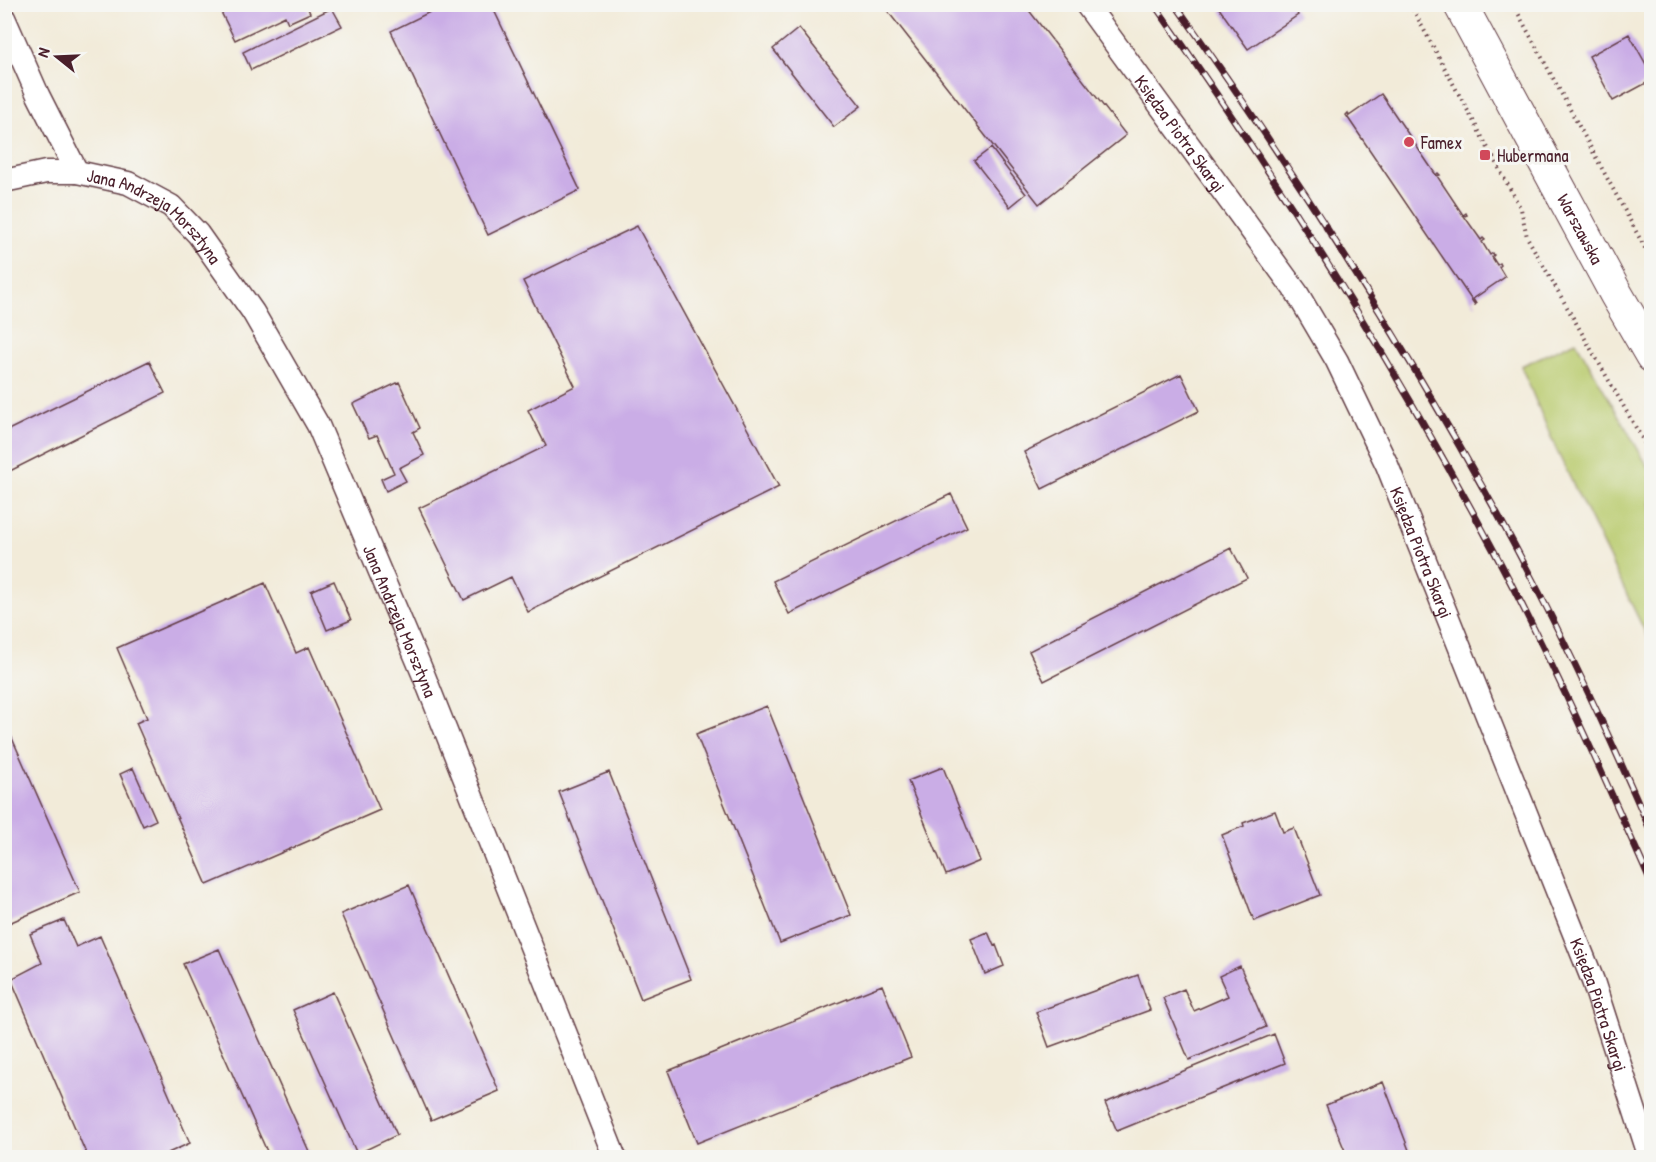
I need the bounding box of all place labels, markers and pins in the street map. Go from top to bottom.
place label: Famex [1420,130,1462,155]
marker: Famex [1402,135,1416,149]
place label: Hubermana [1497,143,1569,168]
marker: Hubermana [1478,148,1492,162]

